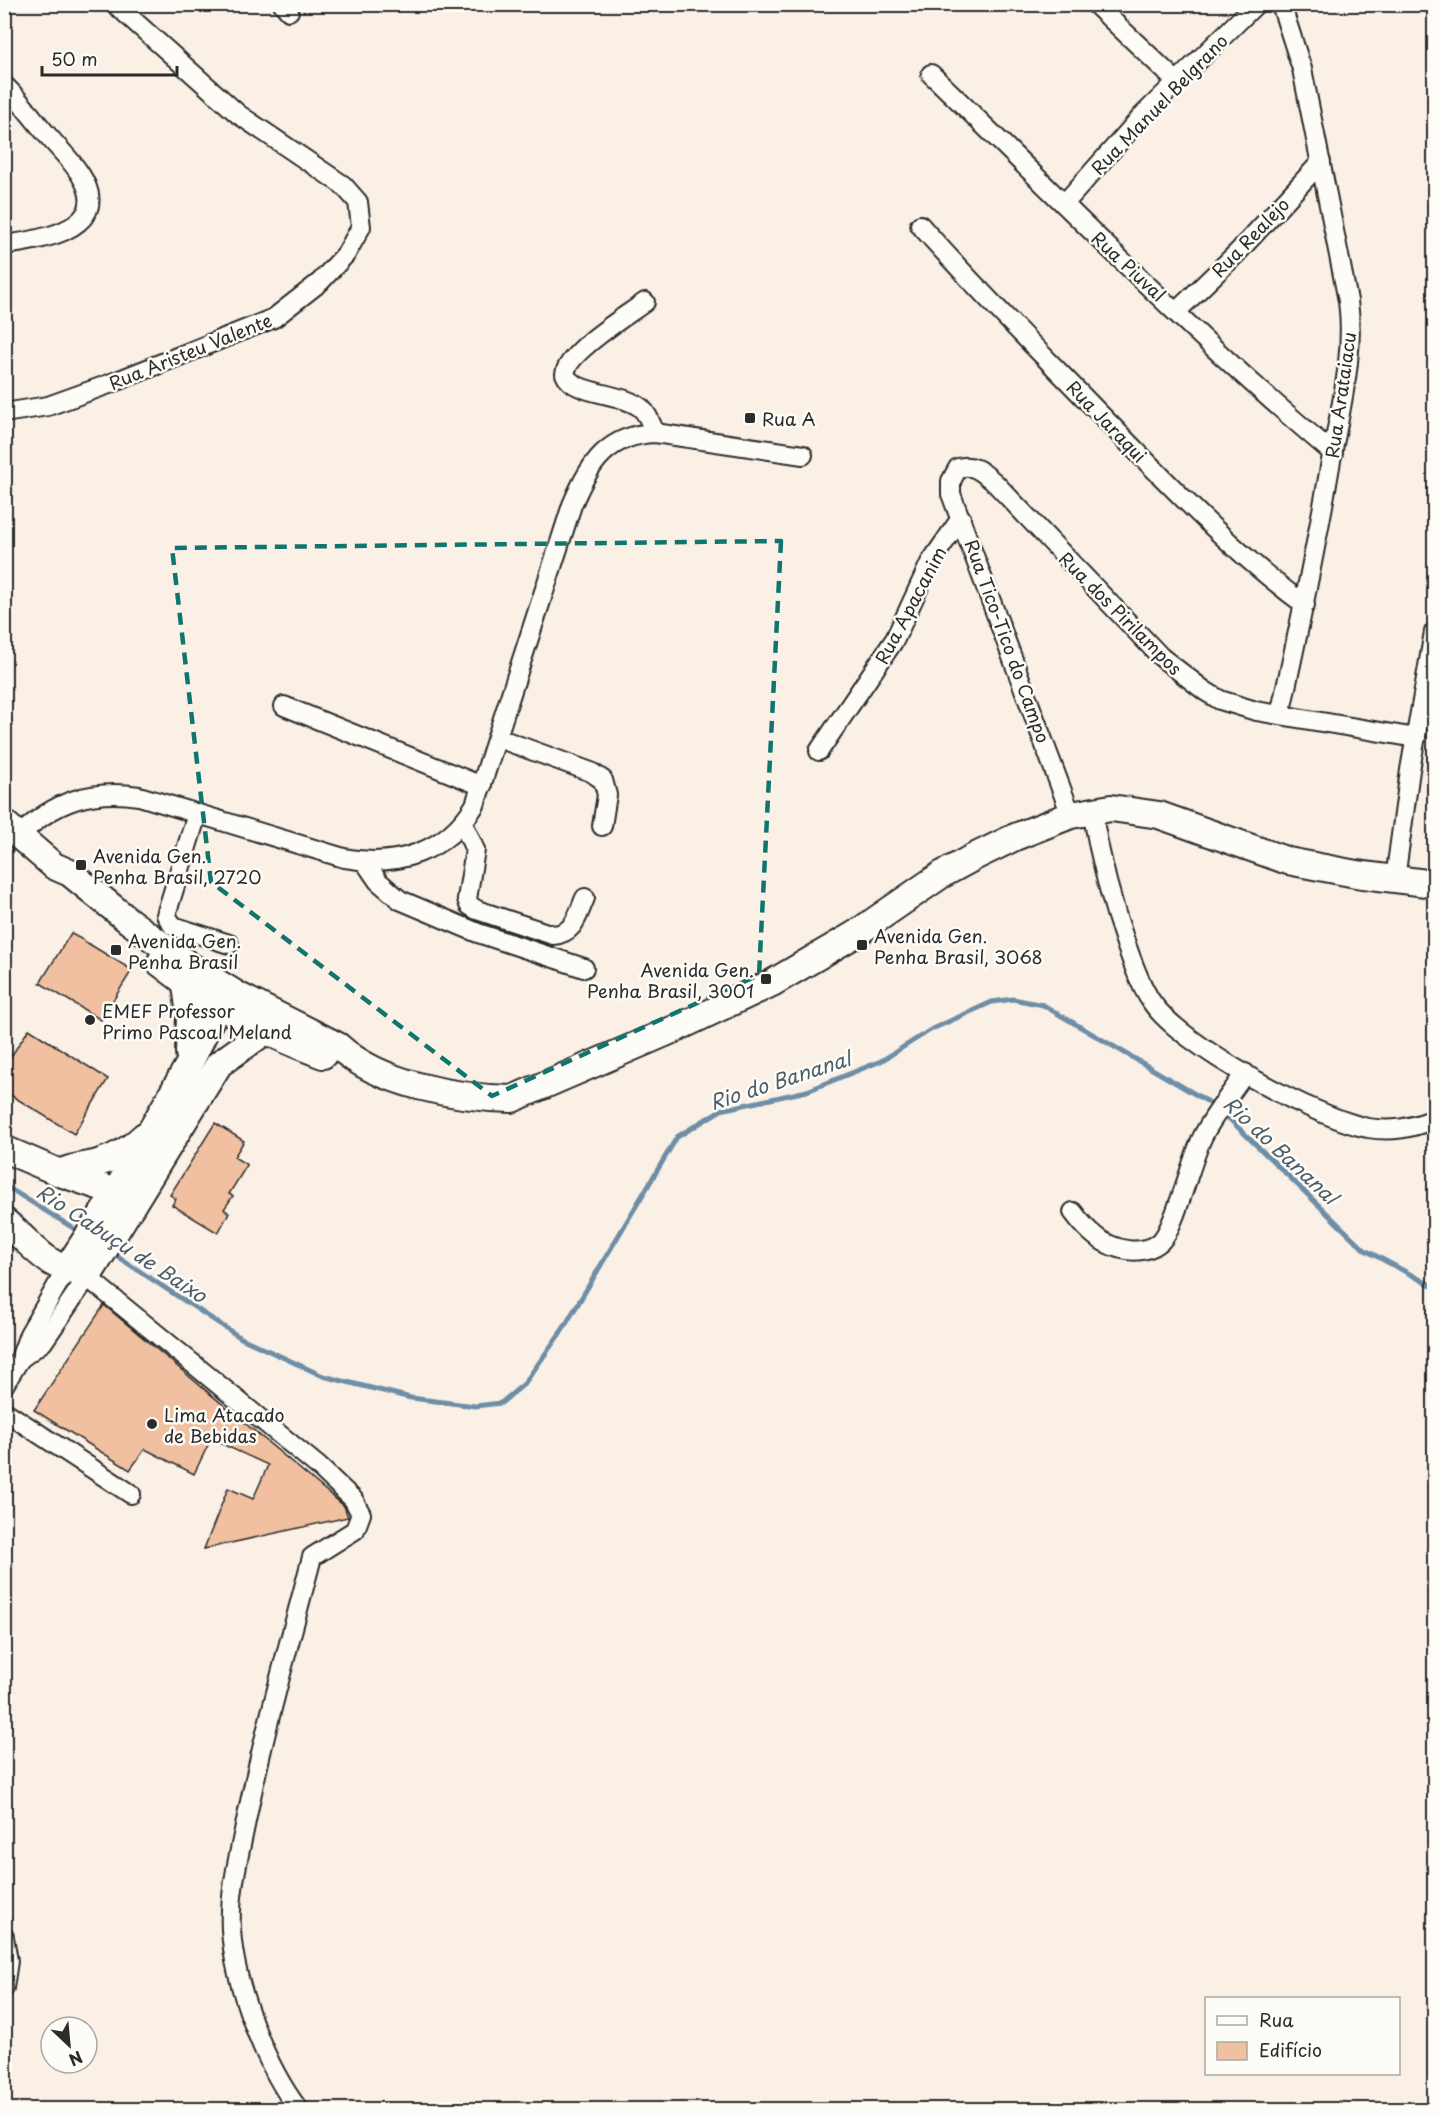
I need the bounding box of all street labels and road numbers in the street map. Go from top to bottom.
street label: Rua Manuel Belgrano [1085,28,1233,180]
street label: Rua Realejo [1205,191,1295,283]
street label: Rua Piuval [1086,225,1172,307]
street label: Rua Aristeu Valente [105,306,275,396]
street label: Rua Arataiacu [1318,330,1362,460]
street label: Rua Jaraqui [1061,374,1153,468]
street label: Rua Tico-Tico do Campo [959,536,1057,746]
street label: Rua Apacanim [868,541,952,669]
street label: Rua dos Pirilampos [1053,545,1189,681]

